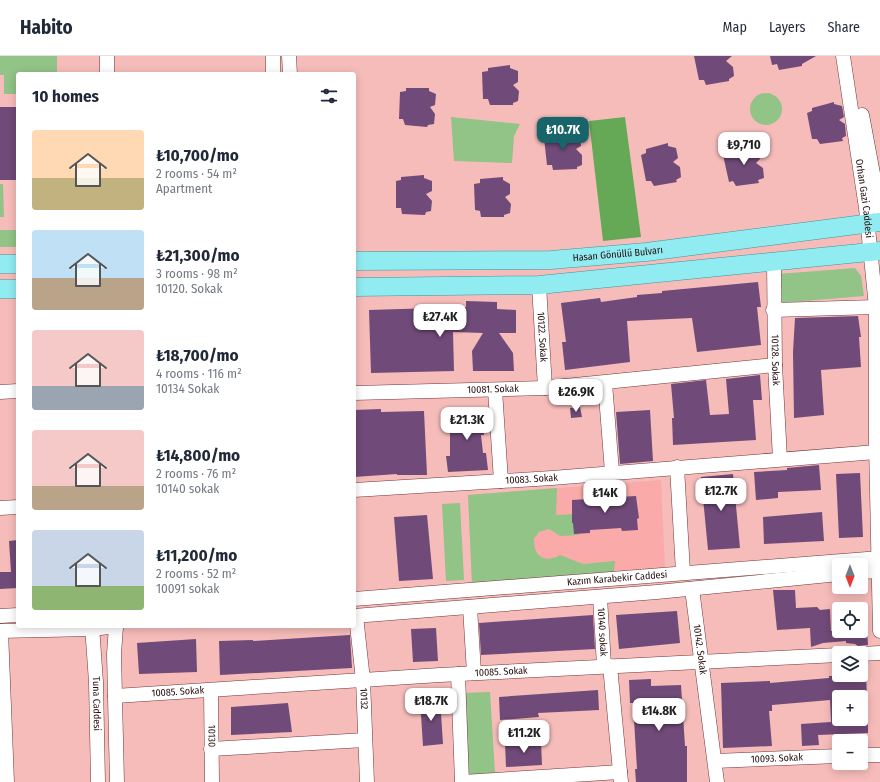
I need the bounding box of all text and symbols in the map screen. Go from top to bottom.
text: Habito [20,16,73,39]
text: Map [723,19,747,36]
text: Layers [769,19,805,36]
text: Share [827,19,860,36]
icon: filters [318,85,340,107]
text: 10 homes [32,86,99,107]
pin: ₺10.7K [530,117,596,151]
text: ₺10.7K [546,122,580,137]
pin: ₺9,710 [711,132,777,166]
text: ₺9,710 [727,137,761,152]
text: ₺10,700/mo [156,145,239,166]
icon: home [64,146,112,194]
street label: Orhan Gazi Caddesi [853,158,875,238]
text: 2 rooms · 54 m² [156,166,237,181]
text: Apartment [156,181,212,196]
street label: Hasan Gönüllü Bulvarı [572,244,664,264]
text: ₺21,300/mo [156,245,240,266]
icon: home [64,246,112,294]
text: 3 rooms · 98 m² [156,266,238,281]
text: 10120. Sokak [156,281,222,296]
pin: ₺27.4K [407,304,473,338]
text: ₺27.4K [422,309,458,324]
street label: 10122. Sokak [535,311,549,363]
street label: 10128. Sokak [769,334,782,386]
text: ₺18,700/mo [156,345,239,366]
icon: home [64,346,112,394]
text: 4 rooms · 116 m² [156,366,242,381]
pin: ₺26.9K [543,379,609,413]
text: 10134 Sokak [156,381,219,396]
street label: 10081. Sokak [467,383,519,396]
text: ₺26.9K [558,384,594,399]
pin: ₺21.3K [434,407,500,441]
text: ₺21.3K [450,412,484,427]
text: ₺14,800/mo [156,445,240,466]
icon: home [64,446,112,494]
text: 2 rooms · 76 m² [156,466,236,481]
street label: 10083. Sokak [505,472,559,487]
pin: ₺12.7K [688,478,754,512]
pin: ₺14K [581,480,629,514]
text: 10140 sokak [156,481,219,496]
text: ₺12.7K [704,483,738,498]
text: ₺14K [592,485,618,500]
text: ₺11,200/mo [156,545,237,566]
icon: home [64,546,112,594]
north arrow [832,558,868,594]
map controls [832,558,868,770]
text: 2 rooms · 52 m² [156,566,236,581]
street label: Kazım Karabekir Caddesi [567,569,668,588]
text: 10091 sokak [156,581,219,596]
button: locate [832,602,868,638]
street label: 10140 sokak [595,607,609,657]
street label: 10142. Sokak [691,624,709,676]
button: layers [832,646,868,682]
street label: 10085. Sokak [475,665,528,679]
street label: Tuna Caddesi [90,676,103,731]
street label: 10085. Sokak [151,684,205,700]
street label: 10132 [357,688,370,710]
pin: ₺18.7K [398,688,464,722]
button: + [832,690,868,726]
text: ₺18.7K [414,693,448,708]
pin: ₺14.8K [626,698,692,732]
text: ₺14.8K [641,703,677,718]
pin: ₺11.2K [491,720,557,754]
street label: 10130 [205,725,218,747]
text: ₺11.2K [508,725,540,740]
button: − [832,734,868,770]
street label: 10093. Sokak [751,751,804,766]

